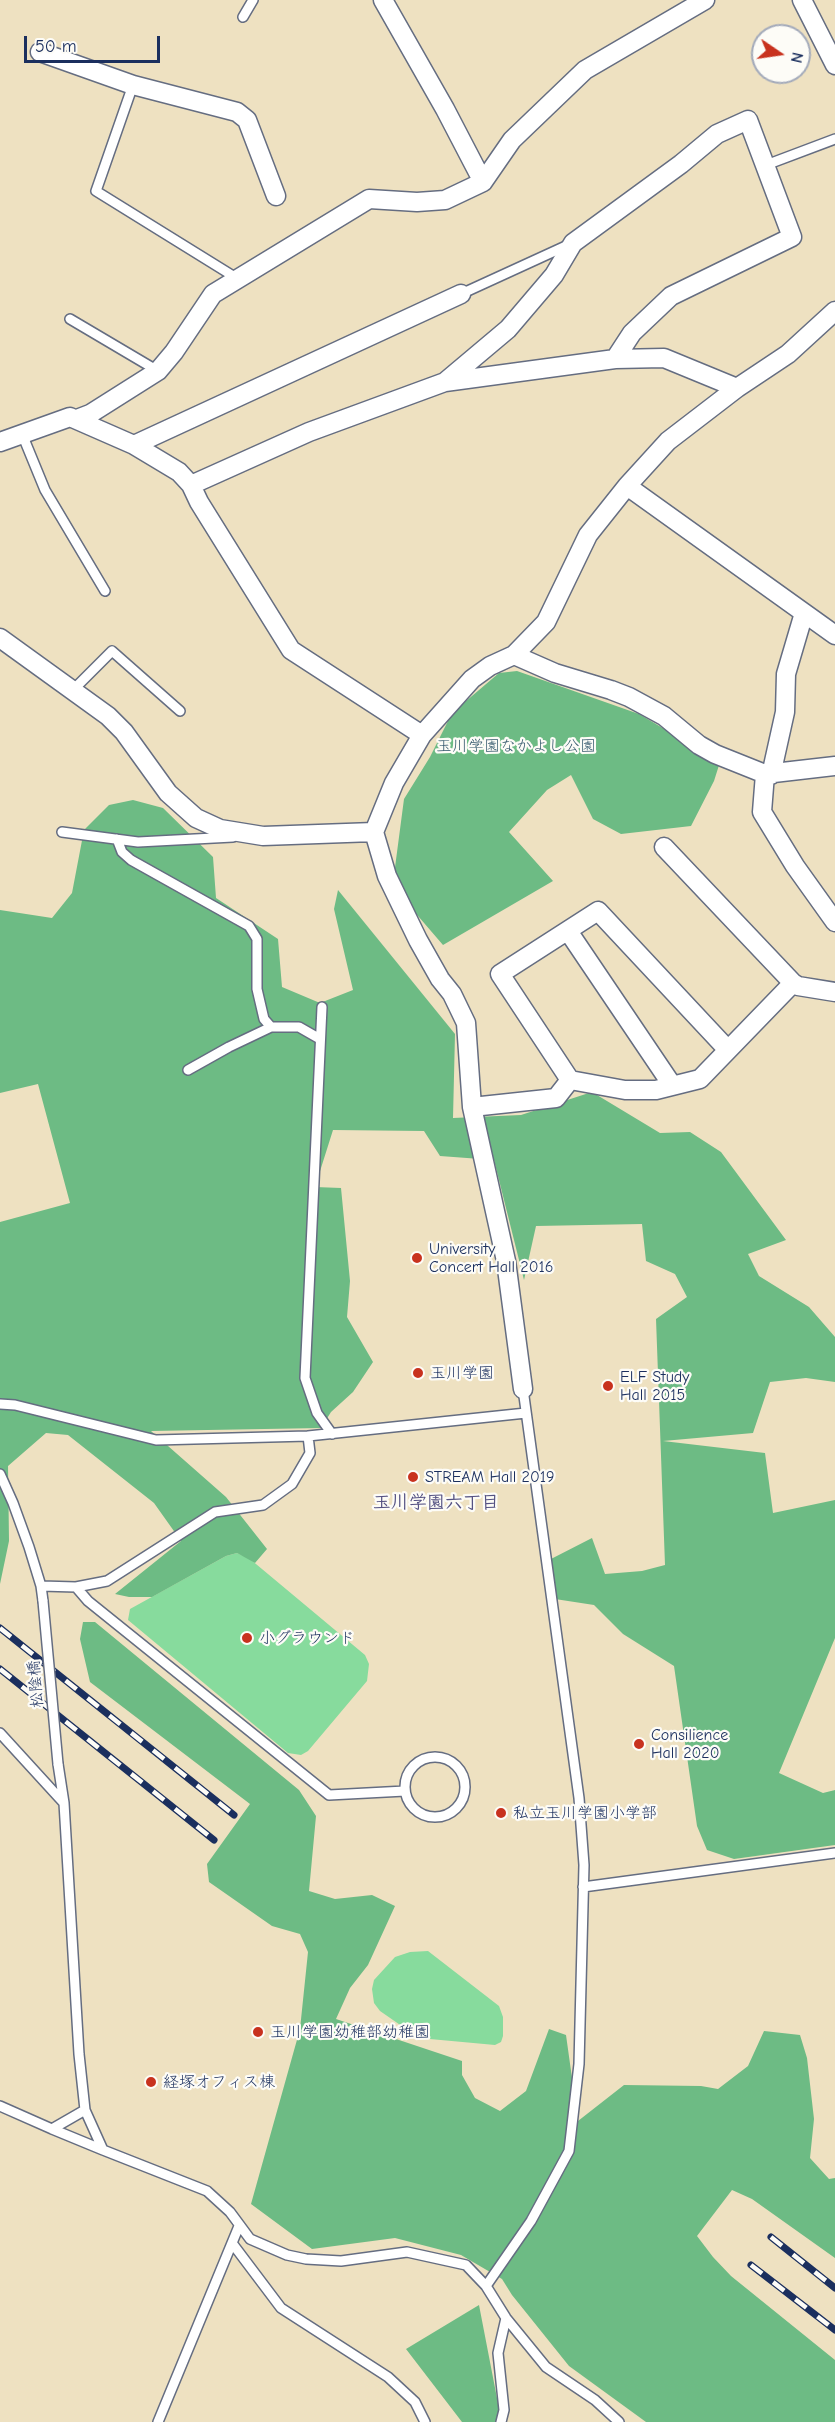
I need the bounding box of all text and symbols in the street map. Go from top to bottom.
scale bar [27,24,164,62]
north arrow [751,24,811,84]
text: 50 m [35,36,77,57]
text: N [787,50,807,65]
park label: 玉川学園なかよし公園 [436,736,596,756]
place label: University Concert Hall 2016 [429,1239,553,1277]
marker: University Concert Hall 2016 [410,1251,424,1265]
place label: 玉川学園 [430,1363,494,1383]
marker: 玉川学園 [411,1366,425,1380]
place label: ELF Study Hall 2015 [620,1367,689,1405]
marker: ELF Study Hall 2015 [601,1379,615,1393]
place label: STREAM Hall 2019 [425,1467,555,1487]
marker: STREAM Hall 2019 [406,1470,420,1484]
district label: 玉川学園六丁目 [373,1492,499,1514]
place label: 小グラウンド [259,1628,355,1648]
marker: 小グラウンド [240,1631,254,1645]
street label: 松陰橋 [24,1659,48,1709]
place label: Consilience Hall 2020 [651,1725,728,1763]
marker: Consilience Hall 2020 [632,1737,646,1751]
place label: 私立玉川学園小学部 [513,1803,657,1823]
marker: 私立玉川学園小学部 [494,1806,508,1820]
place label: 玉川学園幼稚部幼稚園 [270,2022,430,2042]
marker: 玉川学園幼稚部幼稚園 [251,2025,265,2039]
place label: 経塚オフィス棟 [163,2072,275,2092]
marker: 経塚オフィス棟 [144,2075,158,2089]

